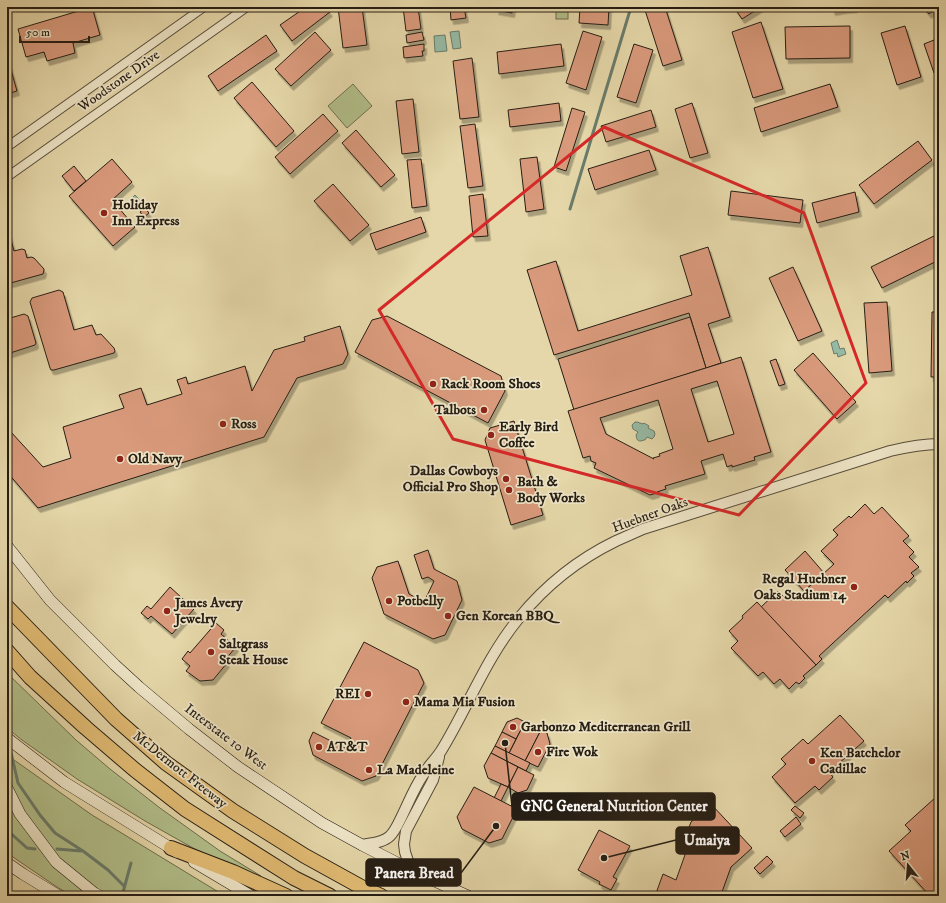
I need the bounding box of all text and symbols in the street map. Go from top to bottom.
scale bar [20,18,89,44]
text: 50 m [26,25,50,40]
street label: Woodstone Drive [74,46,164,116]
place label: Holiday Inn Express [112,196,180,230]
marker: Holiday Inn Express [99,208,109,218]
place label: Rack Room Shoes [441,375,541,393]
marker: Rack Room Shoes [428,379,438,389]
place label: Talbots [433,401,476,419]
marker: Talbots [479,405,489,415]
place label: Ross [231,415,257,433]
place label: Early Bird Coffee [499,418,559,452]
marker: Ross [218,419,228,429]
marker: Early Bird Coffee [486,430,496,440]
place label: Old Navy [128,450,182,468]
marker: Old Navy [115,454,125,464]
place label: Dallas Cowboys Official Pro Shop [403,462,498,496]
place label: Bath & Body Works [517,473,585,507]
marker: Dallas Cowboys Official Pro Shop [501,474,511,484]
marker: Bath & Body Works [504,485,514,495]
street label: Huebner Oaks [610,493,691,537]
place label: Regal Huebner Oaks Stadium 14 [754,570,847,604]
marker: Regal Huebner Oaks Stadium 14 [849,582,859,592]
place label: Potbelly [397,592,444,610]
place label: James Avery Jewelry [173,594,243,628]
marker: Potbelly [384,596,394,606]
marker: James Avery Jewelry [162,606,172,616]
place label: Gen Korean BBQ [456,607,560,625]
marker: Gen Korean BBQ [443,611,453,621]
place label: Saltgrass Steak House [219,635,288,669]
marker: Saltgrass Steak House [206,647,216,657]
place label: REI [335,685,360,703]
marker: REI [363,689,373,699]
place label: Mama Mia Fusion [414,693,516,711]
marker: Mama Mia Fusion [401,697,411,707]
street label: Interstate 10 West [181,700,272,774]
place label: Garbonzo Mediterranean Grill [521,718,691,736]
marker: Garbonzo Mediterranean Grill [508,722,518,732]
street label: McDermott Freeway [129,727,231,813]
place label: AT&T [326,738,368,756]
marker: AT&T [314,742,324,752]
place label: Fire Wok [546,743,599,761]
place label: Ken Batchelor Cadillac [820,744,901,778]
marker: Fire Wok [533,747,543,757]
marker: Ken Batchelor Cadillac [807,756,817,766]
place label: La Madeleine [377,761,454,779]
marker: La Madeleine [364,765,374,775]
callout: GNC General Nutrition Center [512,793,715,820]
text: GNC General Nutrition Center [520,797,708,816]
callout: Umaiya [676,827,739,854]
text: Umaiya [684,831,731,850]
north arrow [888,845,928,885]
text: N [899,848,912,864]
callout: Panera Bread [366,859,461,886]
text: Panera Bread [374,864,454,883]

